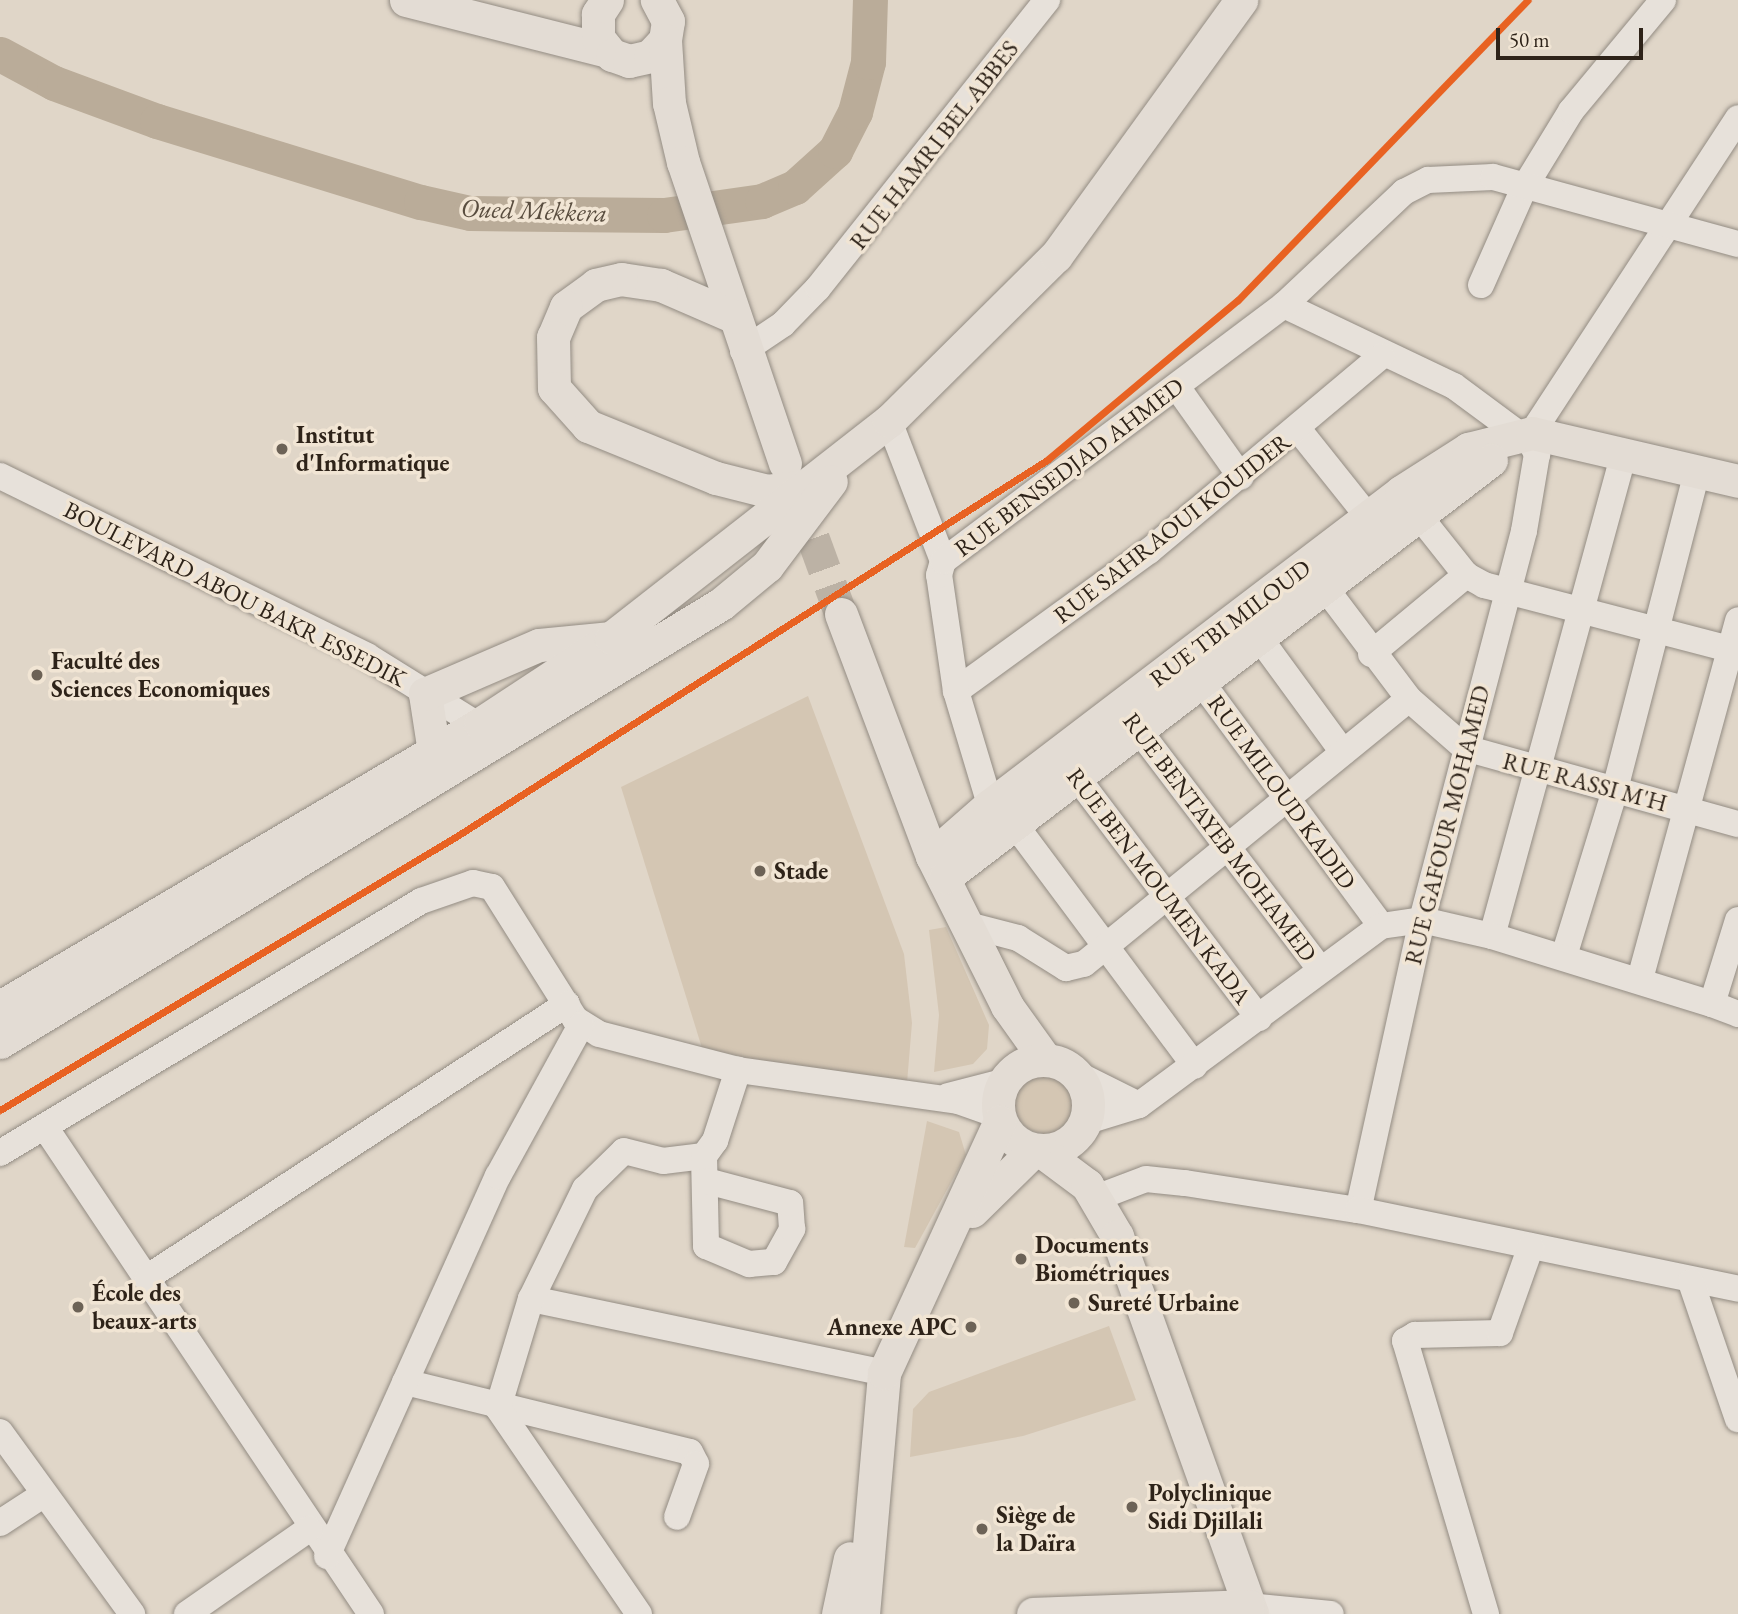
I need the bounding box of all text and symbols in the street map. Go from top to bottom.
scale bar [1500,14,1647,58]
text: 50 m [1509,26,1550,53]
street label: RUE HAMRI BEL ABBES [844,35,1024,255]
water label: Oued Mekkera [460,193,608,229]
street label: RUE BENSEDJAD AHMED [949,371,1189,563]
place label: Institut d'Informatique [296,421,449,477]
street label: RUE SAHRAOUI KOUIDER [1048,427,1296,629]
marker: Institut d'Informatique [274,441,290,457]
street label: BOULEVARD ABOU BAKR ESSEDIK [59,495,411,693]
street label: RUE TBI MILOUD [1144,553,1316,693]
place label: Faculté des Sciences Economiques [51,647,270,703]
marker: Faculté des Sciences Economiques [29,667,45,683]
street label: RUE GAFOUR MOHAMED [1398,682,1496,968]
street label: RUE MILOUD KADID [1202,689,1362,895]
street label: RUE BENTAYEB MOHAMED [1117,707,1323,967]
street label: RUE RASSI M'H [1500,746,1670,818]
street label: RUE BEN MOUMEN KADA [1061,762,1257,1010]
place label: Stade [774,857,828,885]
marker: Stade [752,863,768,879]
place label: Documents Biométriques [1035,1231,1169,1287]
marker: Documents Biométriques [1013,1251,1029,1267]
place label: École des beaux-arts [92,1279,197,1335]
place label: Sureté Urbaine [1088,1289,1239,1317]
marker: Sureté Urbaine [1066,1295,1082,1311]
marker: École des beaux-arts [70,1299,86,1315]
place label: Annexe APC [827,1313,957,1341]
marker: Annexe APC [963,1319,979,1335]
place label: Polyclinique Sidi Djillali [1148,1479,1272,1535]
marker: Polyclinique Sidi Djillali [1122,1497,1142,1517]
place label: Siège de la Daïra [996,1501,1075,1557]
marker: Siège de la Daïra [974,1521,990,1537]

